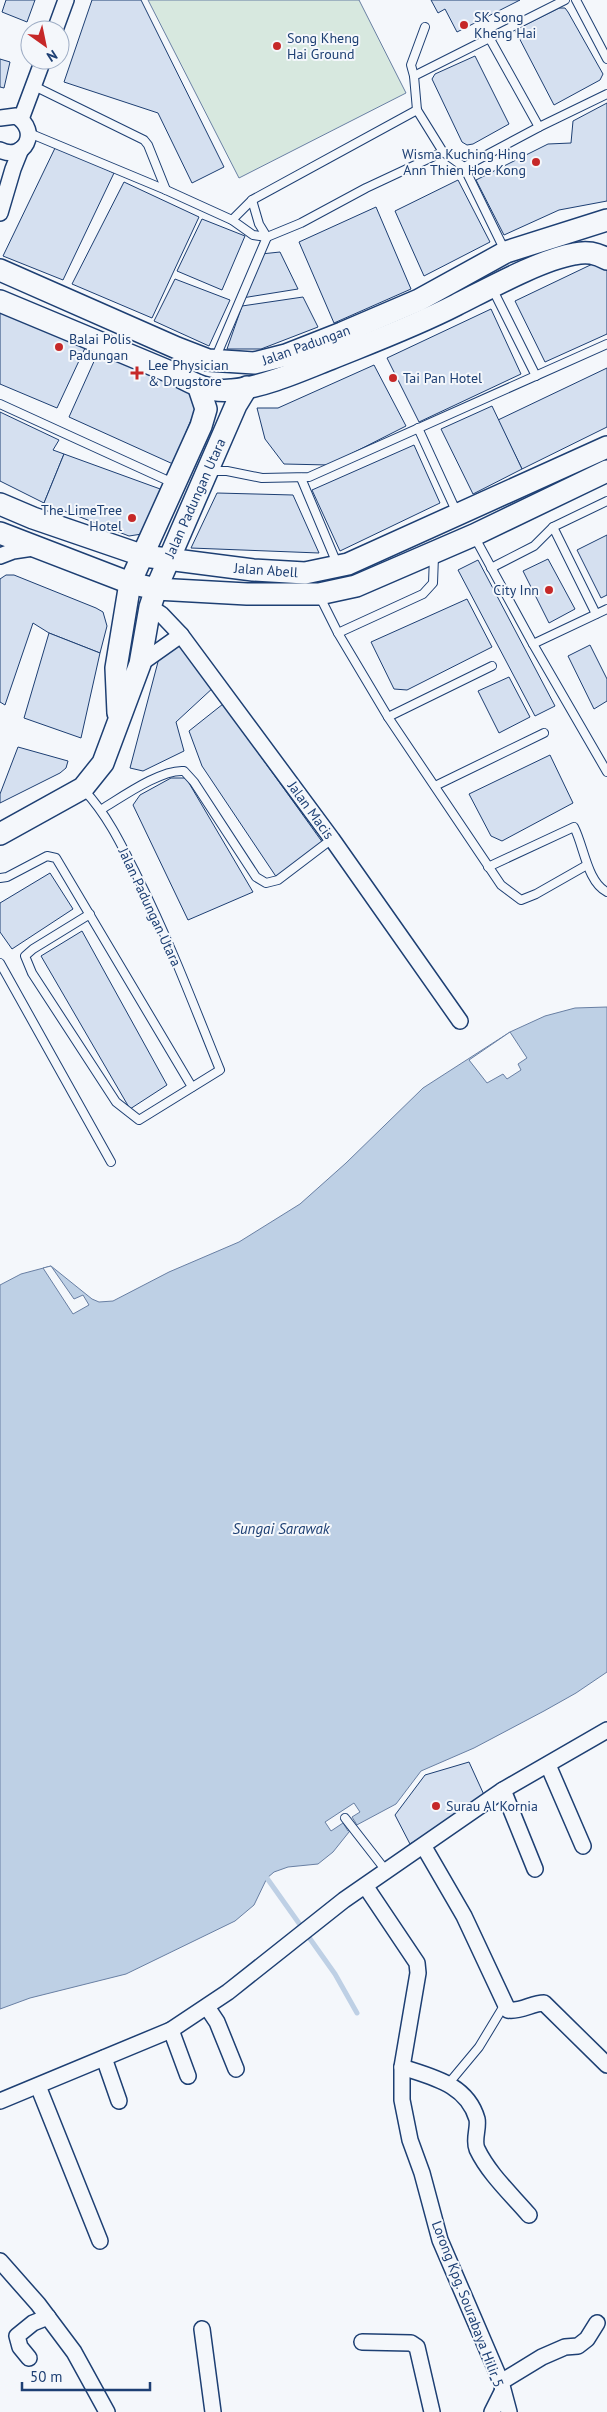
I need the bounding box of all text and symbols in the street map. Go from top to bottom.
place label: SK Song Kheng Hai [474,8,536,42]
marker: SK Song Kheng Hai [458,19,470,31]
north arrow [20,20,70,70]
place label: Song Kheng Hai Ground [287,29,359,63]
marker: Song Kheng Hai Ground [271,40,283,52]
text: N [43,46,61,66]
place label: Wisma Kuching Hing Ann Thien Hoe Kong [402,145,526,179]
marker: Wisma Kuching Hing Ann Thien Hoe Kong [530,156,542,168]
street label: Jalan Padungan [258,321,353,370]
place label: Balai Polis Padungan [69,330,131,364]
marker: Balai Polis Padungan [53,341,65,353]
place label: Lee Physician & Drugstore [148,356,229,390]
marker: Lee Physician & Drugstore [130,366,144,380]
place label: Tai Pan Hotel [403,369,482,387]
marker: Tai Pan Hotel [387,372,399,384]
street label: Jalan Padungan Utara [160,435,229,561]
place label: The LimeTree Hotel [41,501,122,535]
marker: The LimeTree Hotel [126,512,138,524]
street label: Jalan Abell [232,559,299,581]
place label: City Inn [493,581,539,599]
marker: City Inn [543,584,555,596]
street label: Jalan Macis [283,777,338,843]
street label: Jalan Padungan Utara [114,844,185,969]
water label: Sungai Sarawak [232,1519,331,1538]
place label: Surau Al Kornia [446,1797,538,1815]
marker: Surau Al Kornia [430,1800,442,1812]
street label: Lorong Kpg. Sourabaya Hilir 5 [428,2218,508,2390]
scale bar [22,2360,150,2392]
text: 50 m [30,2367,63,2386]

